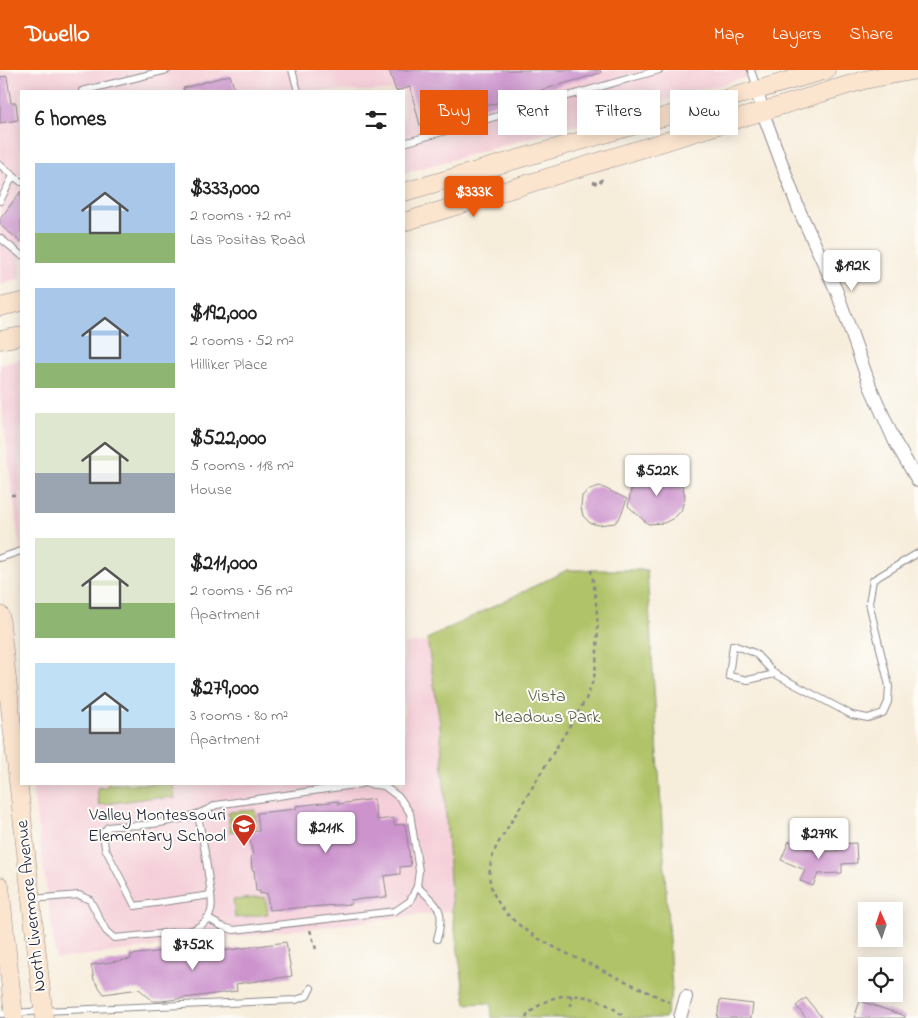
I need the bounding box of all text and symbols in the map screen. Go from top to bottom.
text: Dwello [25,18,90,53]
text: Map [714,22,744,48]
text: Layers [772,22,822,48]
text: Share [850,22,893,48]
chip: Buy [420,90,488,135]
chip: Rent [498,90,567,135]
chip: Filters [577,90,660,135]
chip: New [670,90,738,135]
text: 6 homes [35,105,107,135]
icon: filters [362,106,390,134]
text: $333,000 [190,174,260,204]
pin: $333K [439,176,509,218]
text: $333K [455,180,493,204]
icon: home [75,183,135,243]
text: 2 rooms · 72 m² [190,204,291,228]
text: Las Positas Road [190,228,305,252]
pin: $192K [817,250,887,292]
text: $192K [834,254,870,278]
text: $192,000 [190,299,257,329]
icon: home [75,308,135,368]
text: 2 rooms · 52 m² [190,329,294,353]
text: Hilliker Place [190,353,267,377]
text: $522,000 [190,424,266,454]
icon: home [75,433,135,493]
text: 5 rooms · 118 m² [190,454,294,478]
pin: $522K [622,454,692,497]
text: $522K [636,459,678,483]
text: House [190,478,232,502]
text: $211,000 [190,549,257,579]
icon: home [75,558,135,618]
text: 2 rooms · 56 m² [190,579,293,603]
text: Apartment [190,603,260,627]
text: $279,000 [190,674,259,704]
icon: home [75,683,135,743]
park label: Vista Meadows Park [494,684,600,731]
text: 3 rooms · 80 m² [190,704,288,728]
text: Apartment [190,728,260,752]
place label: Valley Montessouri Elementary School [88,803,226,850]
pin: $211K [291,812,361,854]
school or university icon: Valley Montessouri Elementary School [231,813,257,847]
text: $211K [308,816,344,840]
street label: North Livermore Avenue [10,818,54,993]
pin: $279K [784,818,854,860]
text: $279K [801,822,837,846]
north arrow [858,902,902,948]
map controls [858,902,903,1002]
pin: $752K [158,928,228,971]
text: $752K [172,933,214,957]
button: locate [858,957,903,1002]

